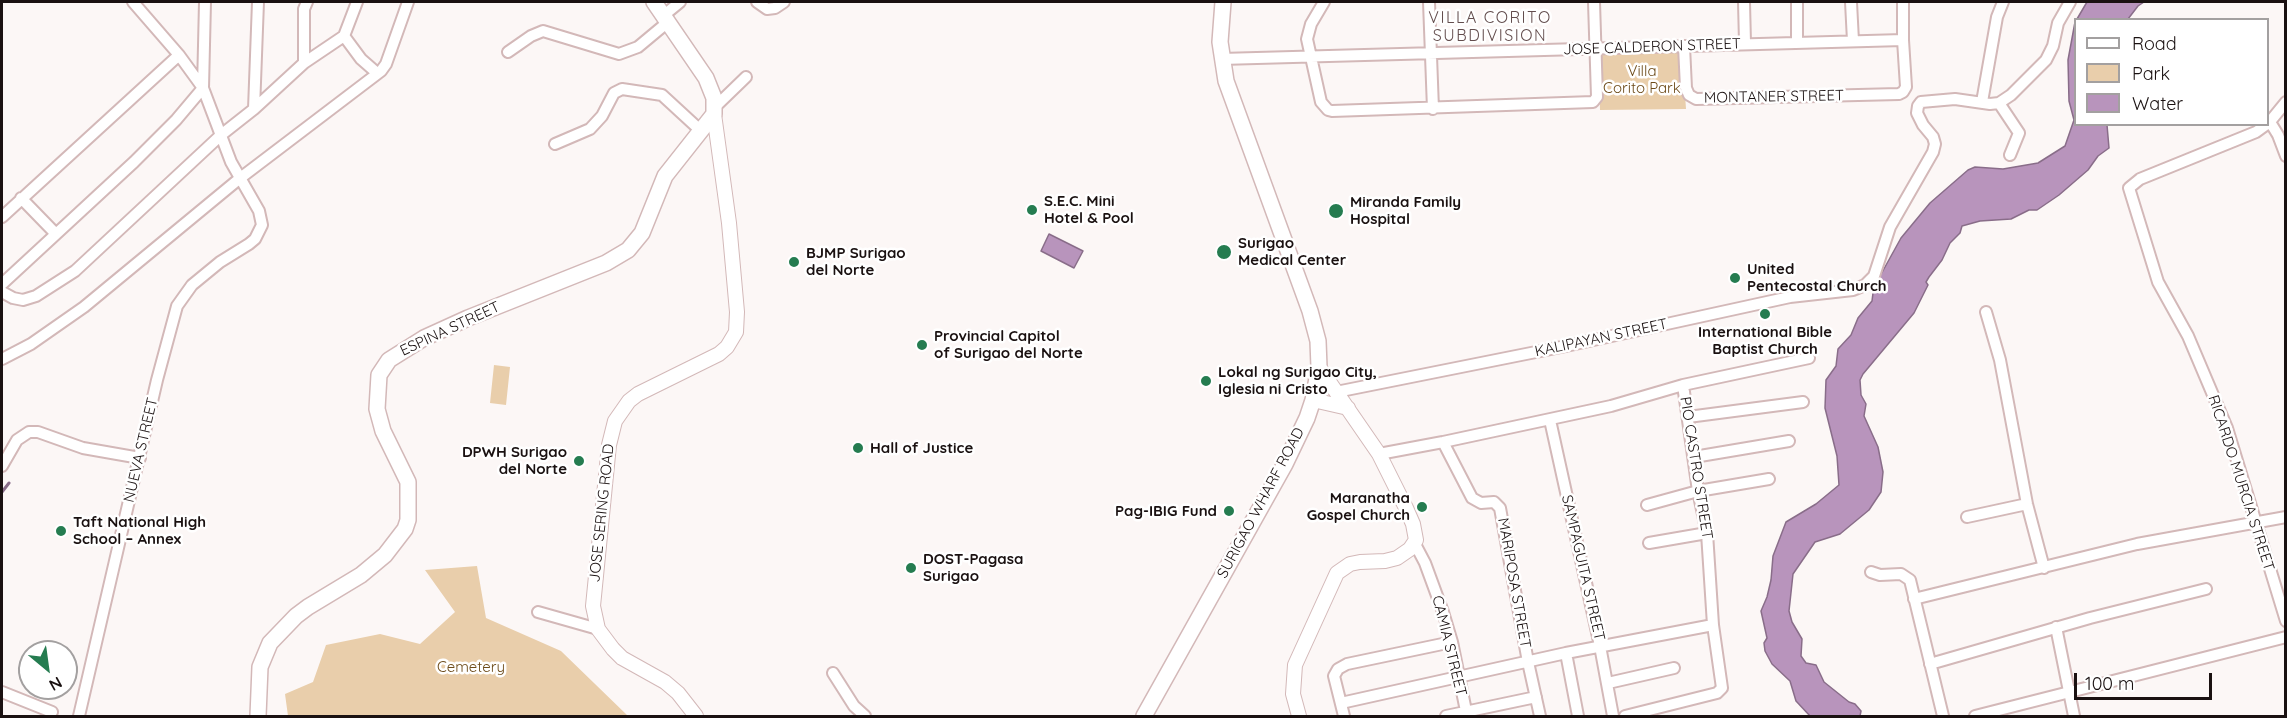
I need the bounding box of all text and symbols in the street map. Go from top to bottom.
district label: VILLA CORITO SUBDIVISION [1428,8,1552,46]
legend [2074,18,2269,126]
text: Road [2132,32,2177,55]
street label: JOSE CALDERON STREET [1563,35,1741,59]
park label: Villa Corito Park [1603,62,1681,97]
text: Park [2132,62,2170,85]
street label: MONTANER STREET [1704,87,1844,107]
text: Water [2132,92,2183,115]
place label: S.E.C. Mini Hotel & Pool [1044,192,1134,227]
place label: Miranda Family Hospital [1350,193,1461,228]
marker: Miranda Family Hospital [1327,202,1345,220]
marker: S.E.C. Mini Hotel & Pool [1025,203,1039,217]
place label: Surigao Medical Center [1238,234,1346,269]
marker: Surigao Medical Center [1215,243,1233,261]
place label: BJMP Surigao del Norte [806,244,906,279]
marker: BJMP Surigao del Norte [787,255,801,269]
place label: United Pentecostal Church [1747,260,1887,295]
marker: United Pentecostal Church [1728,271,1742,285]
street label: ESPINA STREET [397,298,503,360]
marker: International Bible Baptist Church [1758,307,1772,321]
street label: KALIPAYAN STREET [1533,315,1669,361]
place label: International Bible Baptist Church [1698,323,1832,358]
place label: Provincial Capitol of Surigao del Norte [934,327,1083,362]
marker: Provincial Capitol of Surigao del Norte [915,338,929,352]
place label: Lokal ng Surigao City, Iglesia ni Cristo [1218,363,1377,398]
marker: Lokal ng Surigao City, Iglesia ni Cristo [1199,374,1213,388]
street label: RICARDO MURCIA STREET [2204,393,2278,573]
street label: PIO CASTRO STREET [1676,395,1716,541]
street label: NUEVA STREET [120,396,162,504]
street label: SURIGAO WHARF ROAD [1214,425,1308,581]
place label: Hall of Justice [870,439,973,457]
marker: Hall of Justice [851,441,865,455]
place label: DPWH Surigao del Norte [462,443,567,478]
street label: JOSE SERING ROAD [586,443,618,583]
marker: DPWH Surigao del Norte [572,454,586,468]
place label: Maranatha Gospel Church [1307,489,1410,524]
street label: SAMPAGUITA STREET [1557,493,1609,643]
marker: Maranatha Gospel Church [1415,500,1429,514]
place label: Pag-IBIG Fund [1115,502,1217,520]
marker: Pag-IBIG Fund [1222,504,1236,518]
place label: Taft National High School – Annex [73,513,206,548]
street label: MARIPOSA STREET [1494,516,1534,650]
marker: Taft National High School – Annex [54,524,68,538]
place label: DOST-Pagasa Surigao [923,550,1023,585]
marker: DOST-Pagasa Surigao [904,561,918,575]
street label: CAMIA STREET [1428,594,1470,698]
north arrow [18,640,78,700]
park label: Cemetery [437,658,505,676]
scale bar [2077,661,2215,699]
text: N [46,672,66,696]
text: 100 m [2085,672,2134,695]

